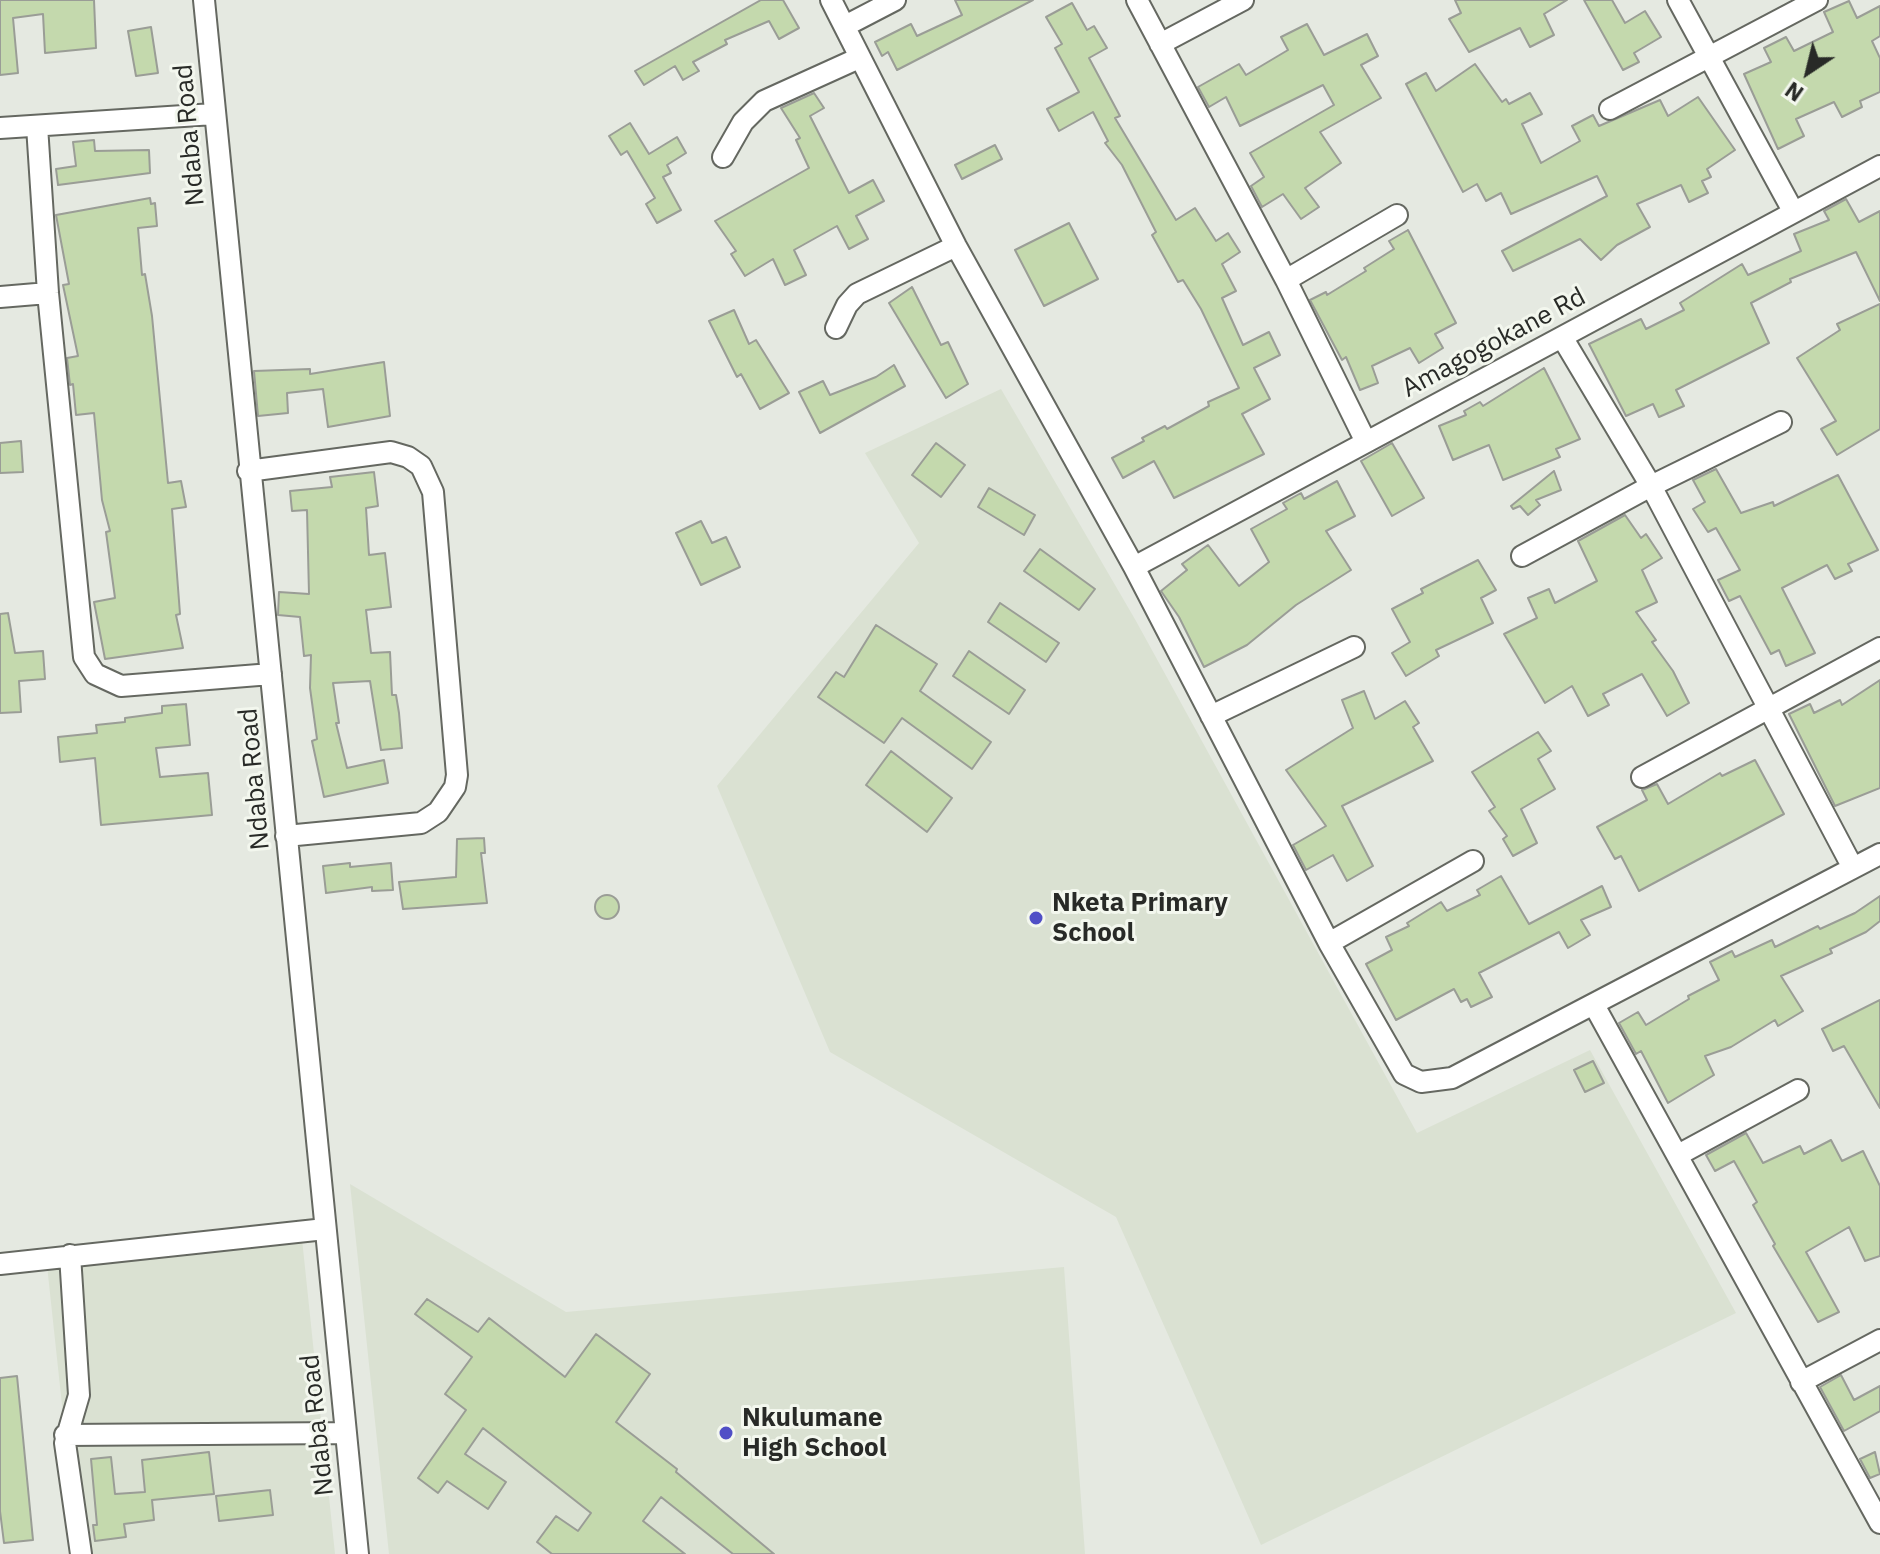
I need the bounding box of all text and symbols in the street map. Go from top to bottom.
north arrow [1768,32,1848,112]
street label: Ndaba Road [168,63,212,207]
text: N [1779,76,1809,109]
street label: Amagogokane Rd [1397,281,1591,405]
street label: Ndaba Road [233,707,277,851]
place label: Nketa Primary School [1052,887,1228,948]
marker: Nketa Primary School [1027,909,1045,927]
street label: Ndaba Road [295,1353,341,1497]
place label: Nkulumane High School [742,1402,887,1464]
marker: Nkulumane High School [717,1424,735,1442]

